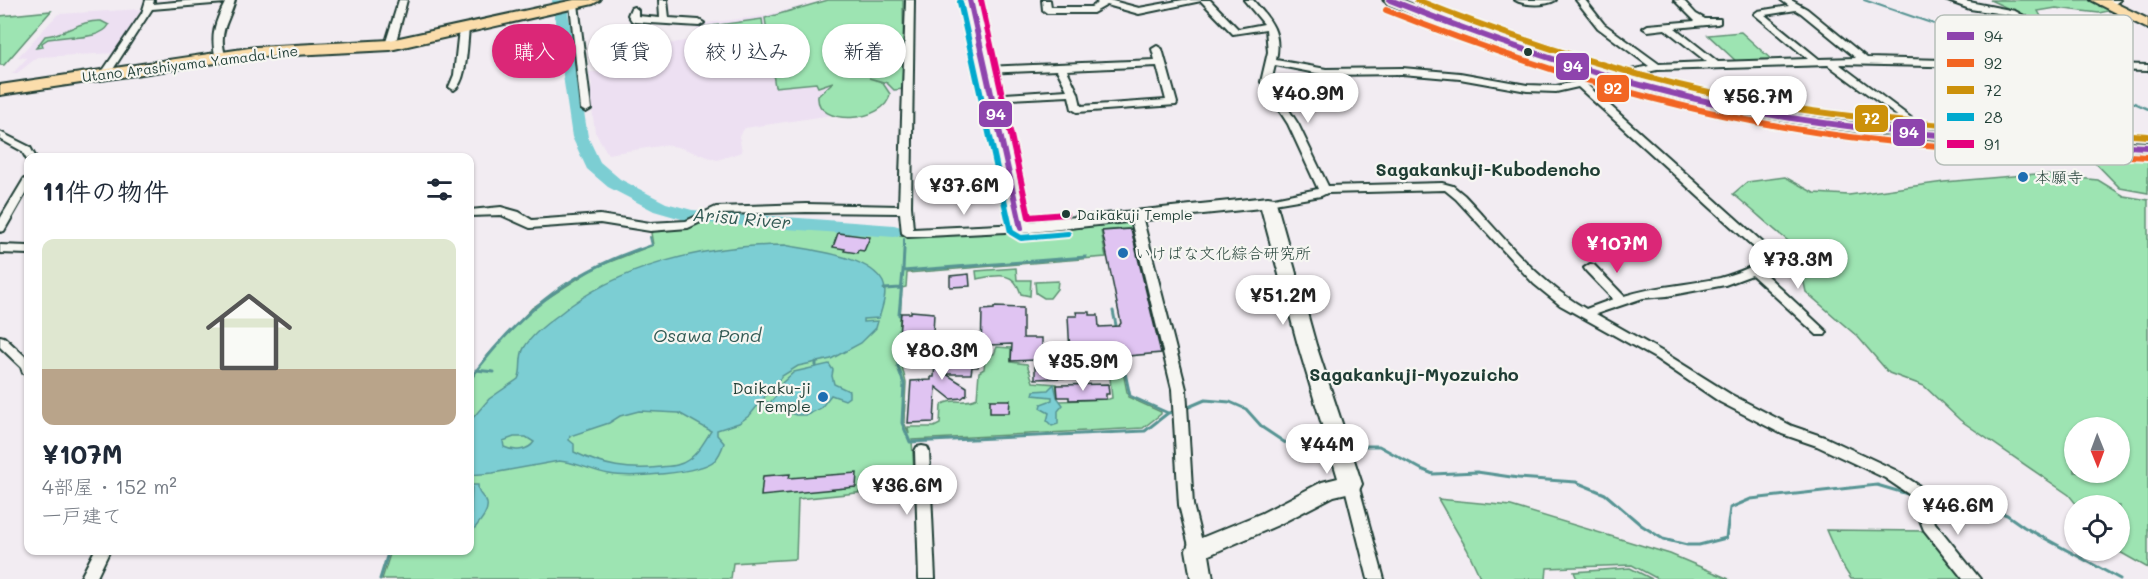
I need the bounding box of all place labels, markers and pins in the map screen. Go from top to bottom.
unlabelled marker [1522,46,1534,58]
pin: ¥40.9M [1259,73,1357,124]
pin: ¥56.7M [1709,76,1807,127]
pin: ¥37.6M [915,165,1013,216]
place label: 本願寺 [2035,166,2083,187]
marker: 本願寺 [2016,170,2030,184]
place label: Daikakuji Temple [1077,205,1193,224]
marker: Daikakuji Temple [1060,208,1072,220]
pin: ¥107M [1575,223,1659,274]
pin: ¥73.3M [1749,239,1847,290]
place label: いけばな文化綜合研究所 [1135,242,1311,263]
marker: いけばな文化綜合研究所 [1116,246,1130,260]
pin: ¥51.2M [1234,275,1332,326]
pin: ¥80.3M [893,330,991,381]
pin: ¥35.9M [1034,341,1132,392]
place label: Daikaku-ji Temple [732,377,811,416]
marker: Daikaku-ji Temple [816,390,830,404]
pin: ¥44M [1291,424,1363,475]
pin: ¥36.6M [858,465,956,516]
pin: ¥46.6M [1909,485,2007,536]

